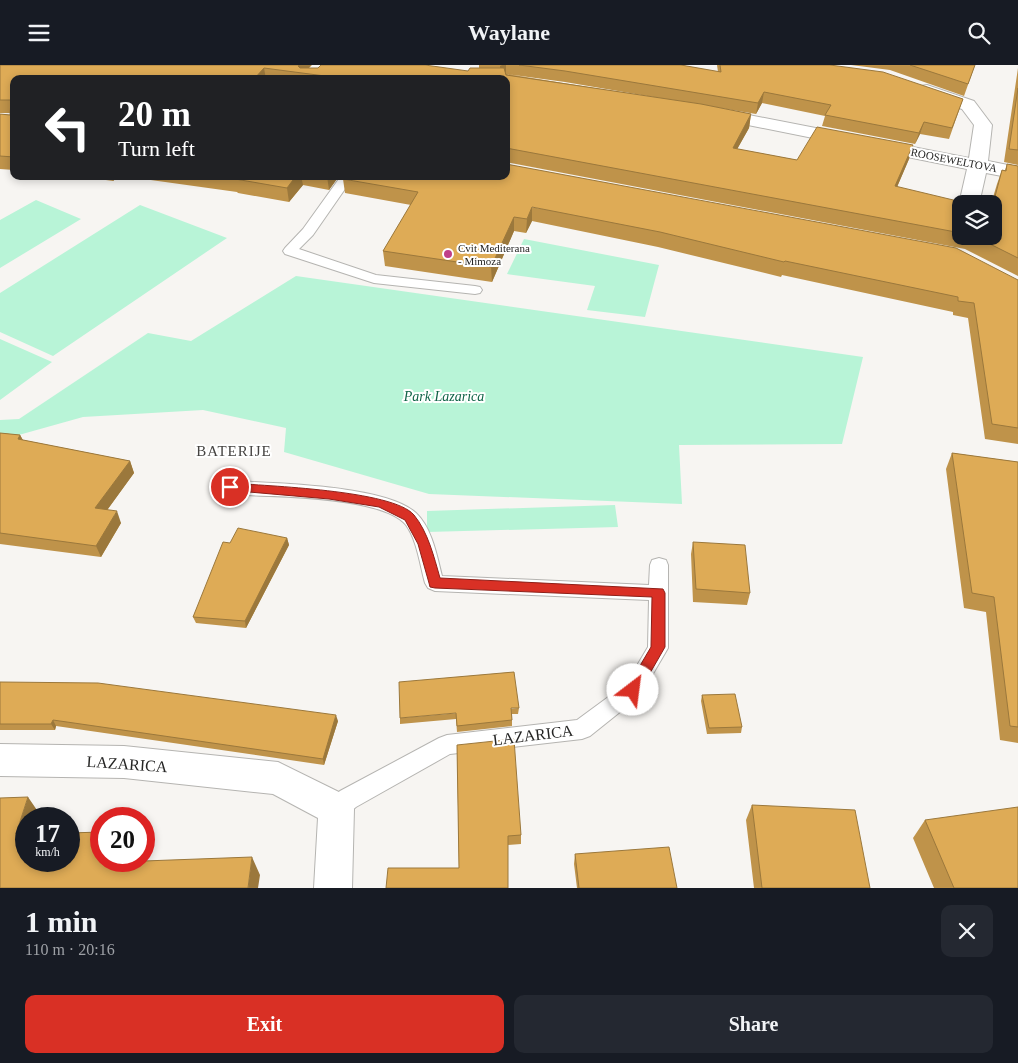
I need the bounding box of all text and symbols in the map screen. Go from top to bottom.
icon: menu [25,19,53,47]
icon: search [965,19,993,47]
text: Waylane [468,20,550,45]
icon: left [35,95,100,160]
text: 20 m [118,95,191,134]
text: Turn left [118,136,195,161]
street label: ROOSEWELTOVA [910,146,998,174]
map controls [952,195,1002,245]
button: layers [952,195,1002,245]
place label: Cvit Mediterana - Mimoza [458,242,530,267]
marker: Cvit Mediterana - Mimoza [442,248,454,260]
park label: Park Lazarica [403,389,484,404]
district label: BATERIJE [196,443,272,459]
pin [209,466,251,508]
icon: arrive [216,473,244,501]
position arrow [606,663,658,715]
street label: LAZARICA [492,722,575,748]
street label: LAZARICA [86,753,168,775]
speed limit sign: 20 [90,807,155,872]
text: 17 [35,820,60,847]
text: km/h [35,845,60,859]
text: 1 min [25,905,98,938]
button: close [941,905,993,957]
text: 110 m · 20:16 [25,941,115,958]
button: Exit [25,995,504,1053]
button: Share [514,995,993,1053]

